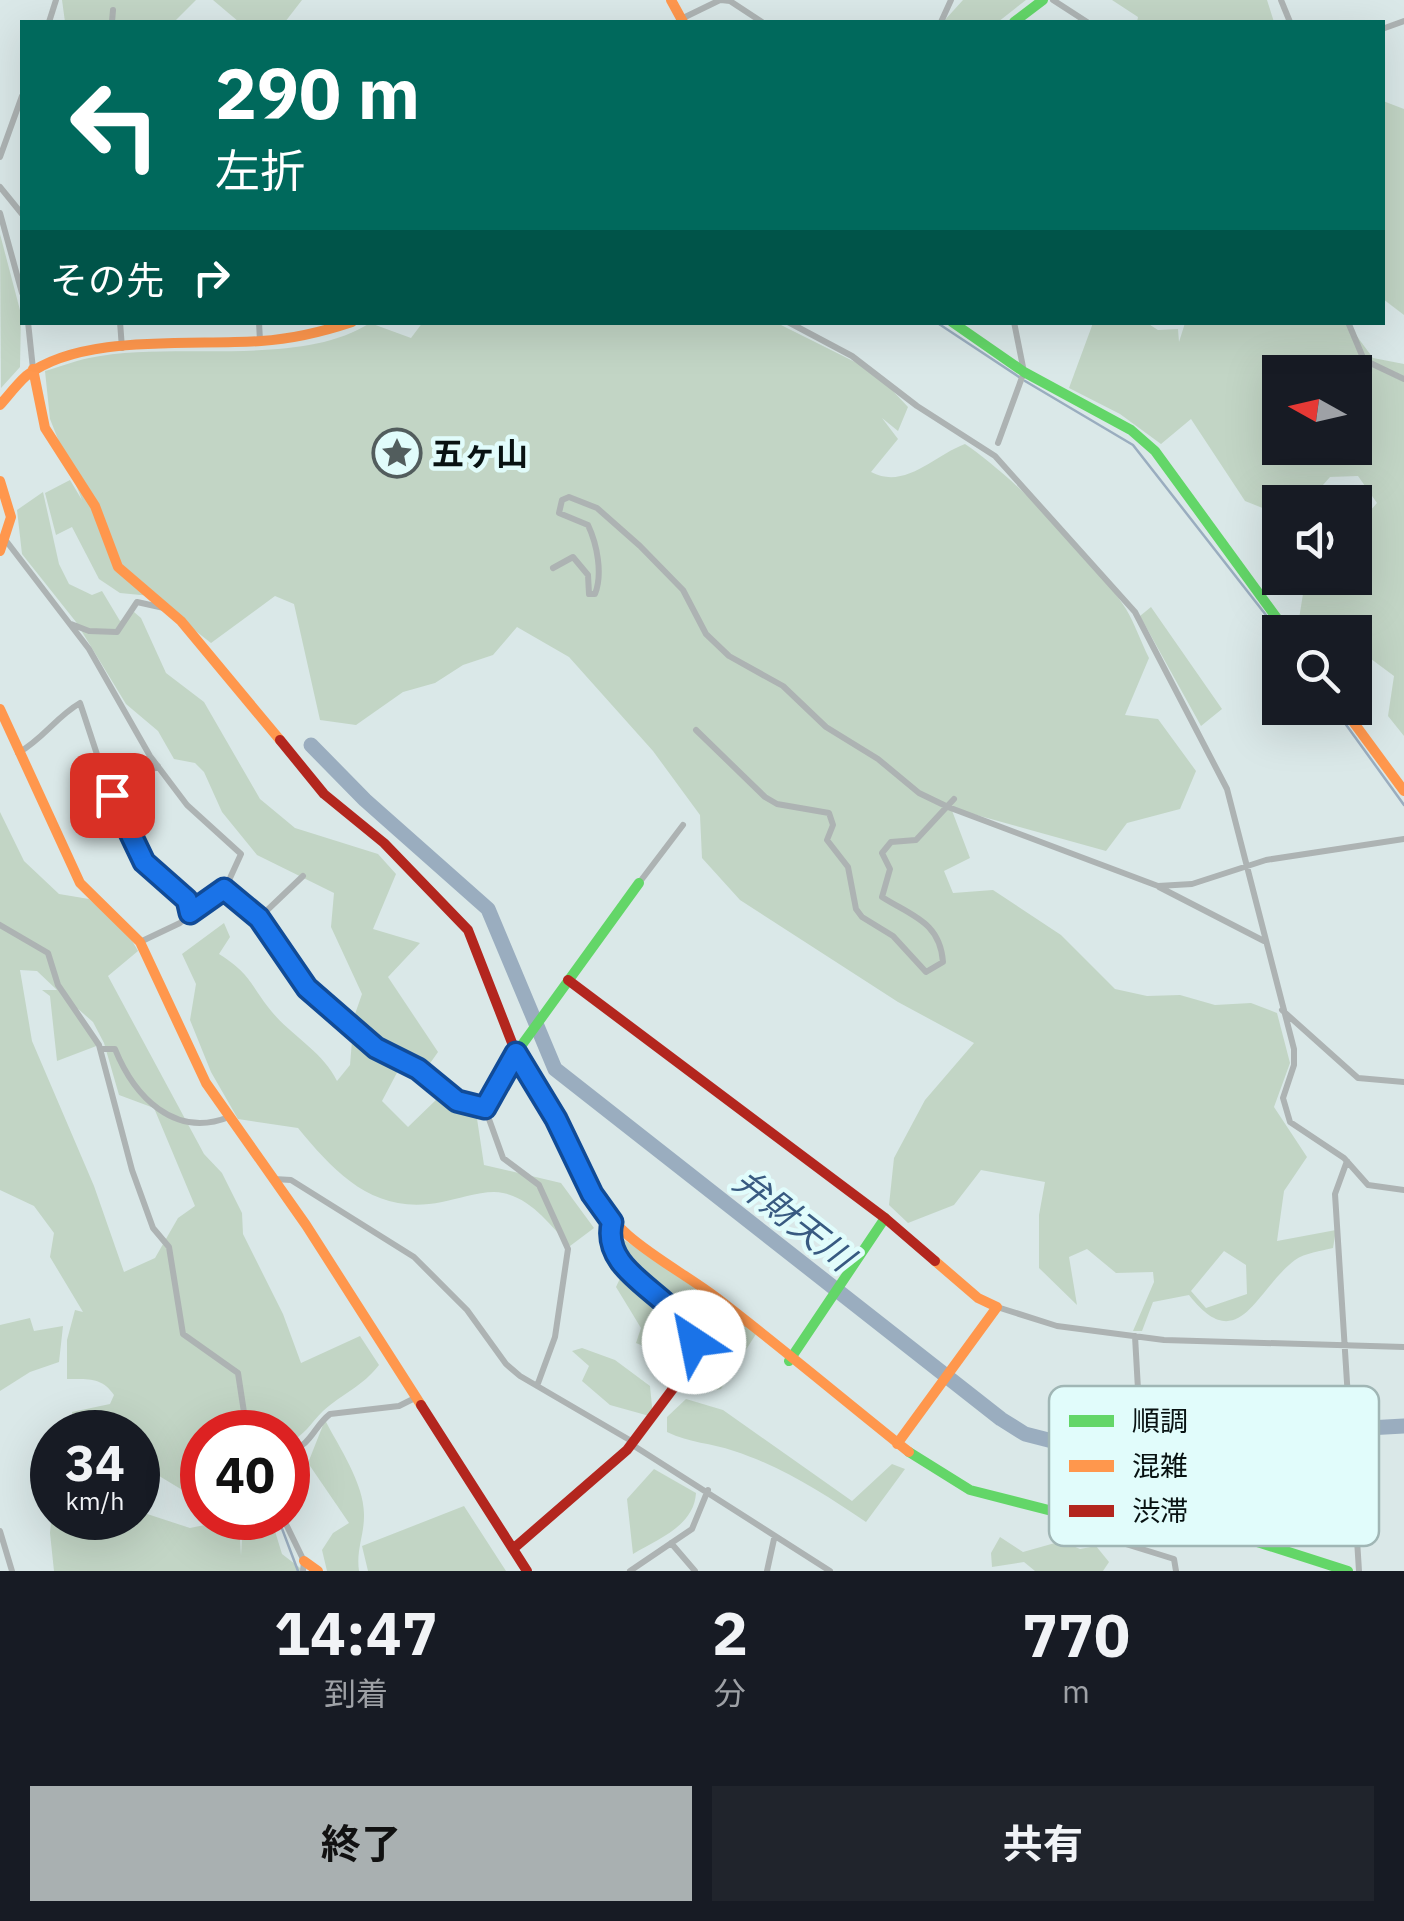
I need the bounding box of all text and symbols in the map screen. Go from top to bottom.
text: 290 m [215,47,420,138]
icon: left [50,60,180,190]
text: 左折 [215,141,305,199]
icon: right [184,250,239,305]
text: その先 [50,255,164,304]
north arrow [1262,355,1372,465]
map controls [1262,355,1372,725]
place icon: 五ヶ山 [371,427,423,479]
place label: 五ヶ山 [432,432,528,474]
button: sound [1262,485,1372,595]
button: search [1262,615,1372,725]
pin [70,753,155,838]
icon: arrive [85,768,140,823]
water label: 弁財天川 [725,1158,866,1283]
position arrow [642,1290,746,1394]
legend [1049,1386,1379,1546]
text: 順調 [1132,1402,1188,1439]
speed limit sign: 40 [180,1410,310,1540]
text: 34 [65,1430,125,1495]
text: 混雑 [1132,1447,1188,1484]
text: km/h [66,1484,124,1517]
text: 渋滞 [1132,1492,1188,1529]
text: 14:47 [274,1593,438,1672]
text: 2 [712,1593,748,1672]
text: 770 [1022,1595,1130,1674]
text: m [1062,1670,1090,1712]
text: 到着 [324,1672,388,1714]
text: 分 [714,1672,746,1714]
button: 終了 [30,1786,692,1901]
button: 共有 [712,1786,1374,1901]

